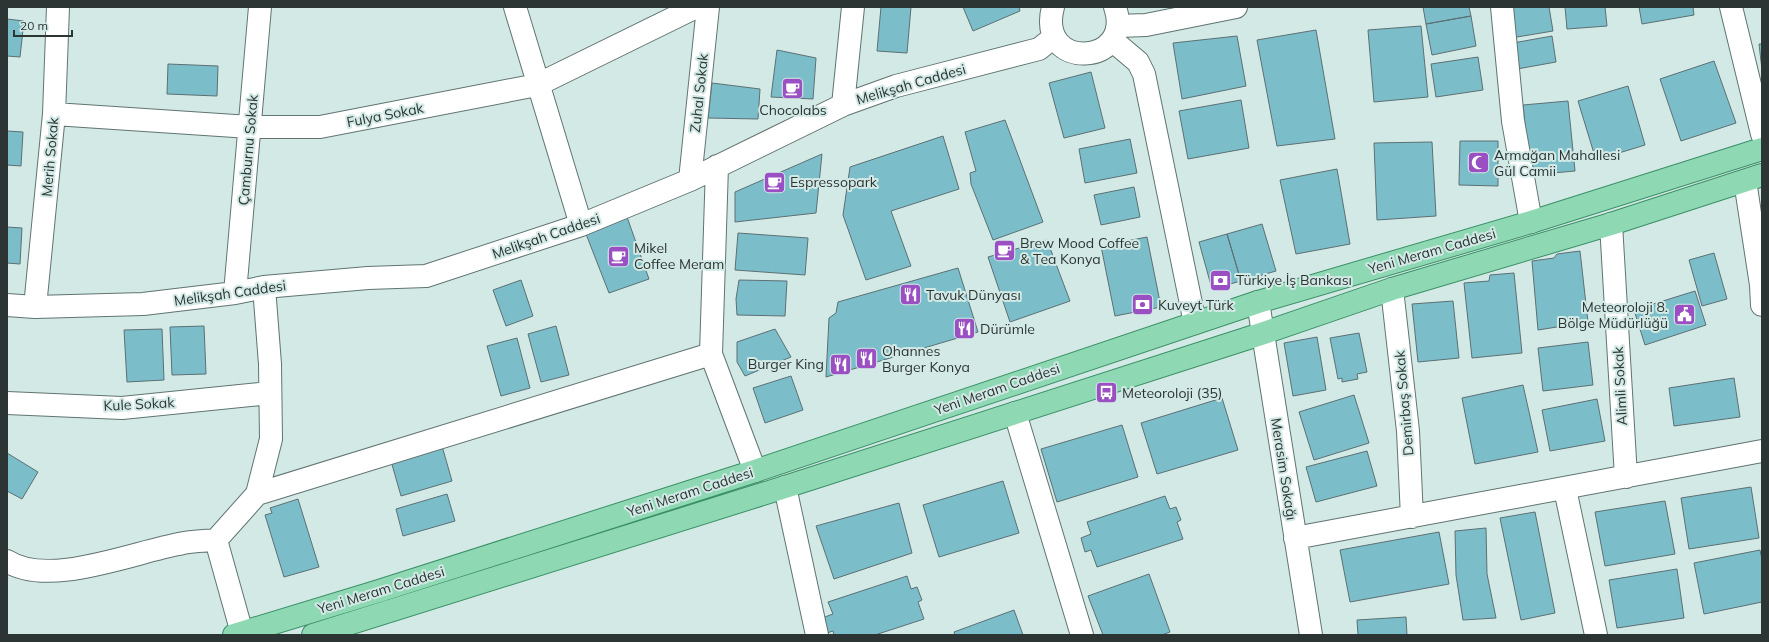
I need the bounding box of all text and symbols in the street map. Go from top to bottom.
scale bar [14,12,72,38]
text: 20 m [20,18,48,33]
street label: Zuhal Sokak [686,52,712,133]
street label: Melikşah Caddesi [854,60,968,108]
cafe icon: Chocolabs [780,75,806,101]
street label: Çamburnu Sokak [234,93,262,206]
street label: Fulya Sokak [345,99,426,131]
place label: Chocolabs [759,101,827,119]
street label: Merih Sokak [38,116,62,197]
place label: Armağan Mahallesi Gül Camii [1494,146,1620,180]
mosque icon: Armağan Mahallesi Gül Camii [1466,150,1492,176]
cafe icon: Espressopark [762,169,788,195]
place label: Espressopark [790,173,878,191]
street label: Melikşah Caddesi [490,209,602,263]
street label: Yeni Meram Caddesi [1365,224,1498,278]
place label: Brew Mood Coffee & Tea Konya [1020,234,1139,268]
cafe icon: Brew Mood Coffee & Tea Konya [991,238,1017,264]
place label: Mikel Coffee Meram [634,239,724,273]
cafe icon: Mikel Coffee Meram [605,243,631,269]
bank icon: Türkiye İş Bankası [1207,267,1233,293]
place label: Türkiye İş Bankası [1236,271,1352,289]
street label: Melikşah Caddesi [173,276,287,310]
restaurant icon: Tavuk Dünyası [897,282,923,308]
place label: Tavuk Dünyası [926,286,1021,304]
bank icon: Kuveyt Türk [1130,292,1156,318]
place label: Kuveyt Türk [1158,296,1234,314]
place label: Meteoroloji 8. Bölge Müdürlüğü [1558,298,1668,332]
public building icon: Meteoroloji 8. Bölge Müdürlüğü [1671,302,1697,328]
restaurant icon: Dürümle [952,316,978,342]
place label: Dürümle [980,320,1035,338]
place label: Ohannes Burger Konya [882,342,970,376]
street label: Alimli Sokak [1609,345,1631,426]
restaurant icon: Ohannes Burger Konya [854,346,880,372]
street label: Demirbaş Sokak [1390,349,1418,456]
restaurant icon: Burger King [827,351,853,377]
place label: Burger King [748,355,824,373]
street label: Yeni Meram Caddesi [931,359,1062,419]
bus stop icon: Meteoroloji (35) [1094,380,1120,406]
place label: Meteoroloji (35) [1122,384,1222,402]
street label: Kule Sokak [103,393,176,415]
street label: Merasim Sokağı [1267,417,1301,521]
street label: Yeni Meram Caddesi [624,463,755,521]
street label: Yeni Meram Caddesi [314,562,447,618]

